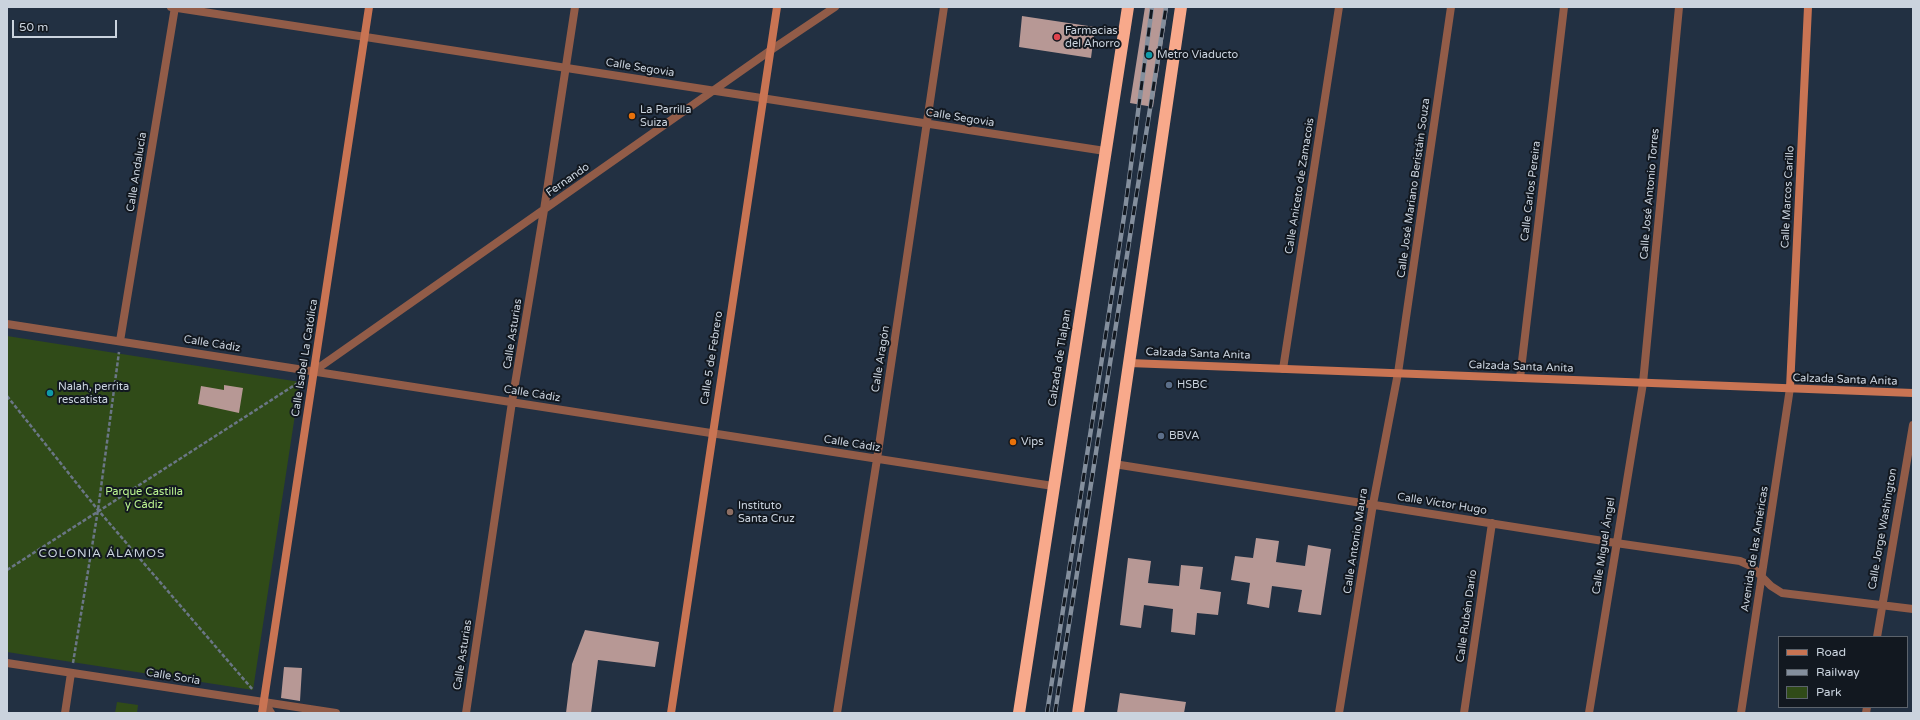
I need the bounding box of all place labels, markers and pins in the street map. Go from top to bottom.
place label: Farmacias del Ahorro [1065,24,1120,50]
marker: Farmacias del Ahorro [1052,32,1062,42]
place label: Metro Viaducto [1157,48,1238,62]
marker: Metro Viaducto [1144,50,1154,60]
place label: La Parrilla Suiza [640,103,691,129]
marker: La Parrilla Suiza [627,111,637,121]
place label: HSBC [1177,378,1207,392]
place label: Nalah, perrita rescatista [58,380,129,406]
marker: HSBC [1164,380,1174,390]
marker: Nalah, perrita rescatista [45,388,55,398]
place label: BBVA [1169,429,1199,443]
marker: BBVA [1156,431,1166,441]
place label: Vips [1021,435,1043,449]
marker: Vips [1008,437,1018,447]
place label: Instituto Santa Cruz [738,499,795,525]
marker: Instituto Santa Cruz [725,507,735,517]

